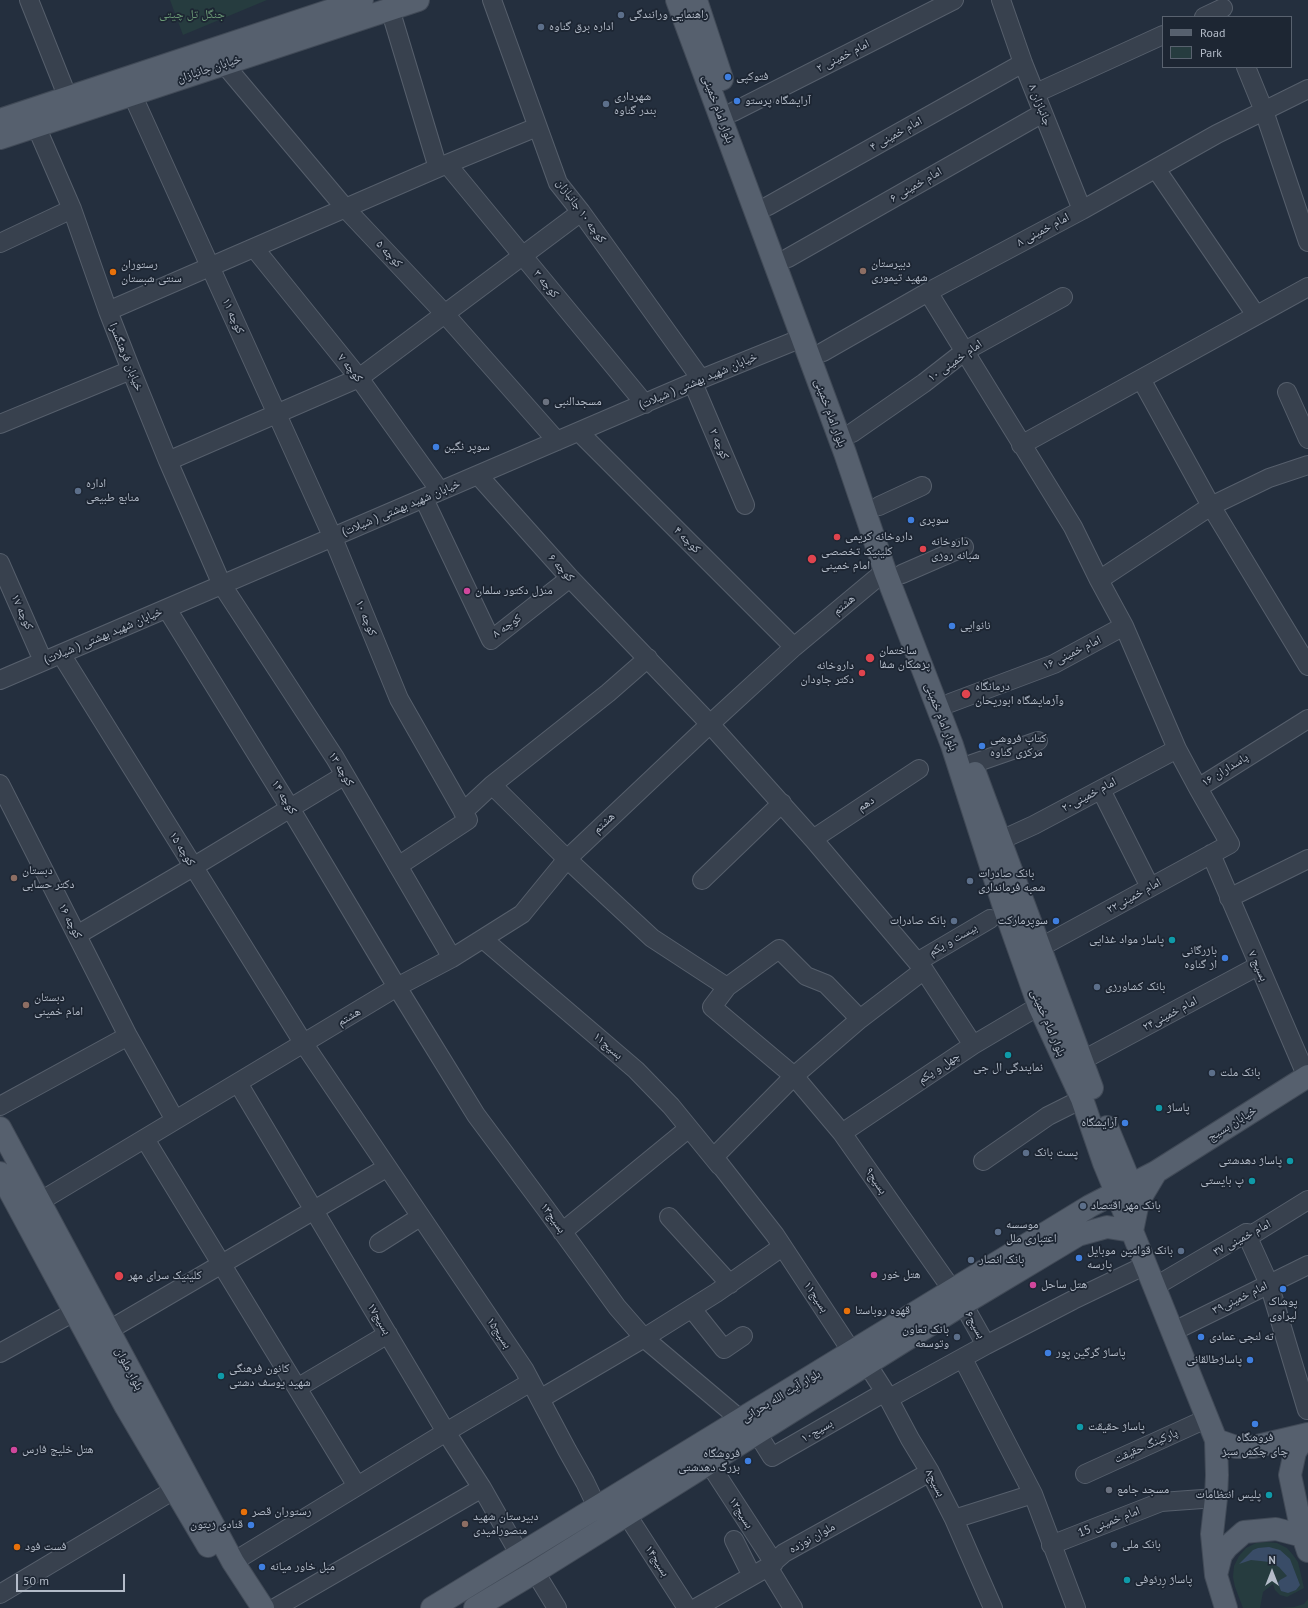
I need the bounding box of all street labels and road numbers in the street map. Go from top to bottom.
street label: امام خمینی ۲ [814,36,872,76]
street label: خیابان جانبازان [175,52,243,86]
street label: بلوار امام خمینی [699,73,737,145]
street label: جانبازان ۸ [1025,82,1055,128]
street label: امام خمینی ۴ [867,114,925,154]
street label: امام خمینی ۶ [887,164,945,206]
street label: کوچه ۱۰ جانبازان [553,176,609,246]
street label: امام خمینی ۸ [1014,210,1072,250]
street label: کوچه ۵ [373,237,405,271]
street label: کوچه ۳ [530,267,562,301]
street label: کوچه ۱۱ [219,296,247,336]
street label: خیابان فرهنگسرا [106,321,146,393]
street label: امام خمینی ۱۰ [925,337,985,385]
street label: خیابان شهید بهشتی ( شیلات) [636,349,760,413]
street label: کوچه ۷ [334,351,366,385]
street label: بلوار امام خمینی [811,377,849,449]
street label: کوچه ۲ [706,426,732,462]
street label: خیابان شهید بهشتی ( شیلات) [339,476,463,540]
street label: کوچه ۴ [671,524,703,556]
street label: کوچه ۶ [545,551,577,585]
street label: کوچه ۱۷ [8,592,36,632]
street label: هشتم [830,592,858,618]
street label: کوچه ۱۰ [352,598,380,638]
street label: خیابان شهید بهشتی ( شیلات) [41,604,165,668]
street label: کوچه ۸ [490,611,524,641]
street label: امام خمینی ۱۶ [1040,633,1104,673]
street label: بلوار امام خمینی [921,681,961,753]
street label: کوچه ۱۳ [325,749,357,789]
street label: پاسداران ۱۶ [1199,750,1251,790]
street label: امام خمینی۲۰ [1059,775,1119,815]
street label: کوچه ۱۴ [268,777,300,817]
street label: دهم [855,793,877,815]
street label: هشتم [590,809,618,837]
street label: کوچه ۱۵ [166,829,198,869]
street label: امام خمینی۲۲ [1104,875,1164,917]
street label: کوچه ۱۶ [55,901,85,941]
street label: بیست و یکم [926,920,980,960]
street label: بسیج ۷ [1245,948,1271,984]
street label: بلوار امام خمینی [1027,987,1069,1059]
street label: امام خمینی۲۴ [1140,994,1200,1034]
street label: هشتم [335,1004,363,1030]
street label: بسیج۱۱ [590,1029,626,1063]
street label: چهل و یکم [915,1049,963,1087]
street label: خیابان بسیج [1205,1103,1259,1145]
street label: بسیج۹ [862,1165,890,1197]
street label: بسیج۱۳ [537,1200,569,1236]
street label: امام خمینی ۳۷ [1211,1217,1273,1259]
street label: امام خمینی۳۹ [1210,1278,1270,1318]
street label: بسیج۱۱ [800,1279,832,1315]
street label: بسیج۱۷ [364,1301,394,1337]
street label: بسیج۶ [962,1309,988,1341]
street label: بسیج۱۵ [483,1315,515,1351]
street label: بلوار ملوان [112,1345,146,1393]
street label: بلوار آیت الله بحرانی [739,1367,823,1425]
street label: بسیج۱۰ [799,1416,835,1446]
street label: پارکینگ حقیقت [1112,1426,1180,1466]
street label: بسیج۸ [922,1467,948,1499]
street label: بسیج۱۲ [726,1495,756,1531]
street label: امام خمینی 15 [1076,1504,1142,1540]
street label: ملوان نوزده [786,1519,838,1557]
street label: بسیج۱۴ [642,1543,672,1579]

